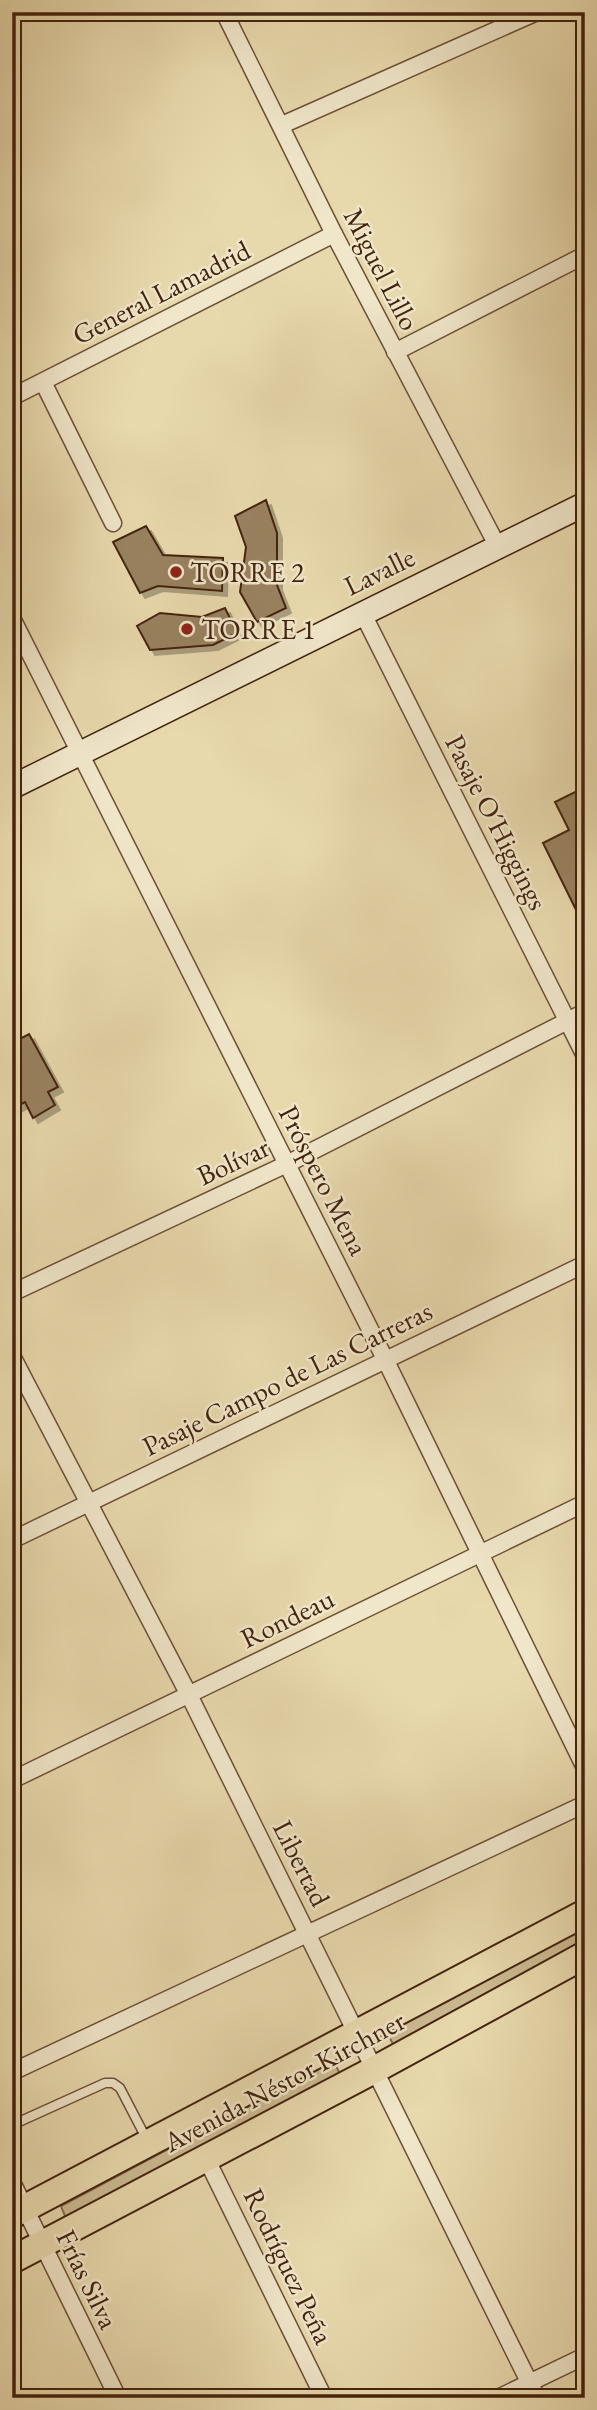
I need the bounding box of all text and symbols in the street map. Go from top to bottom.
street label: Miguel Lillo [336,202,428,336]
street label: General Lamadrid [66,231,257,352]
street label: Lavalle [338,538,420,603]
place label: TORRE 2 [190,554,305,590]
marker: TORRE 2 [168,564,184,580]
place label: TORRE 1 [201,611,315,647]
marker: TORRE 1 [179,621,195,637]
street label: Pasaje O´Higgings [437,728,557,916]
street label: Próspero Mena [271,1099,378,1262]
street label: Bolívar [191,1128,276,1193]
street label: Pasaje Campo de Las Carreras [136,1292,438,1464]
street label: Rondeau [234,1580,340,1656]
street label: Libertad [265,1814,339,1913]
street label: Avenida Néstor Kirchner [156,2002,412,2160]
street label: Rodríguez Peña [236,2182,343,2351]
street label: Frías Silva [49,2223,128,2335]

